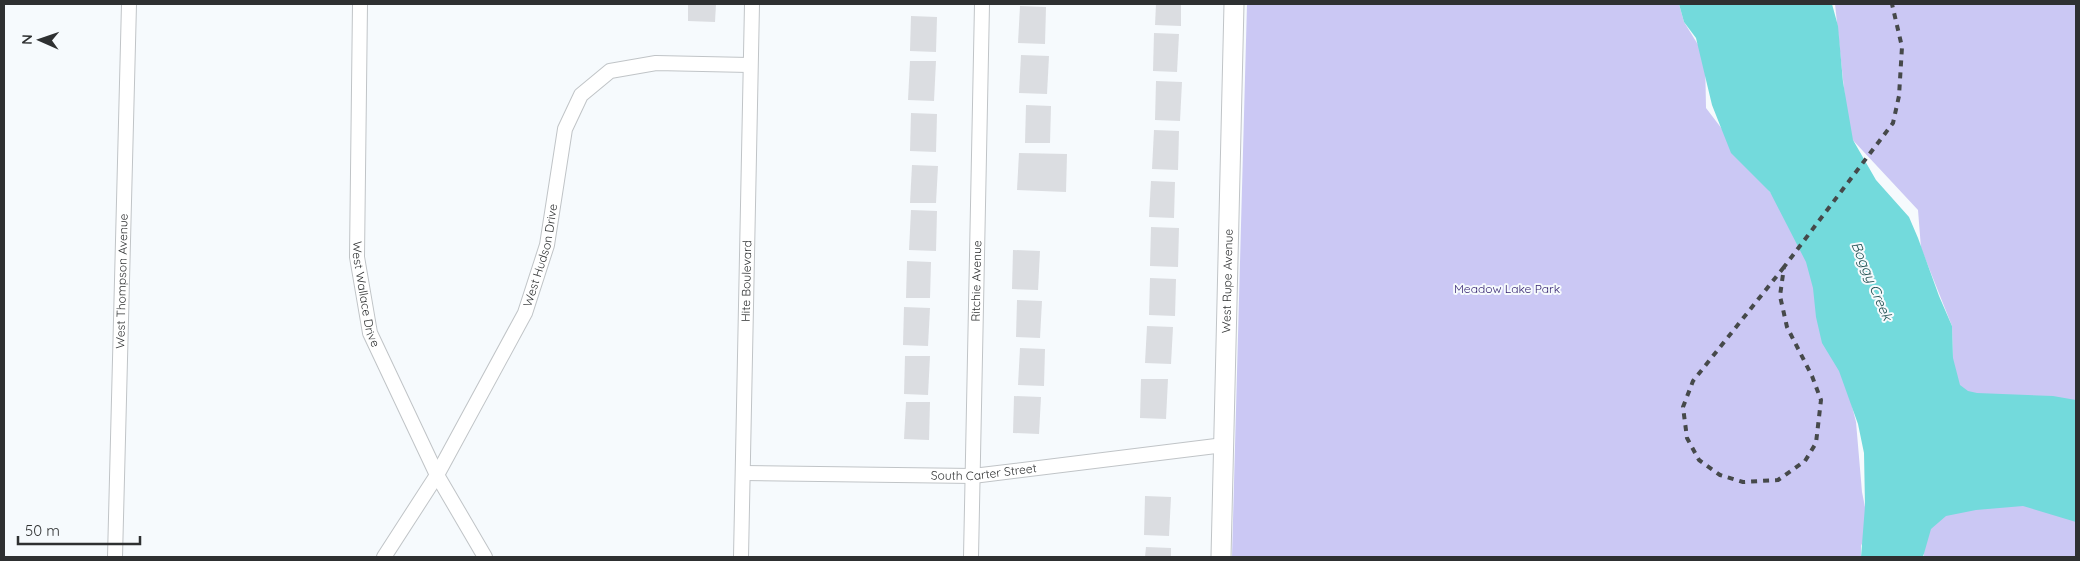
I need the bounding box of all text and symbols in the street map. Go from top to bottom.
north arrow [15,15,65,65]
text: N [18,34,36,45]
street label: West Hudson Drive [520,203,560,308]
street label: West Thompson Avenue [112,213,131,349]
street label: West Rupe Avenue [1218,229,1236,333]
water label: Boggy Creek [1847,239,1897,325]
street label: Hite Boulevard [738,240,754,322]
street label: Ritchie Avenue [968,240,984,322]
street label: West Wallace Drive [350,241,384,350]
park label: Meadow Lake Park [1454,281,1560,296]
street label: South Carter Street [931,460,1038,483]
scale bar [18,514,140,546]
text: 50 m [25,521,60,540]

